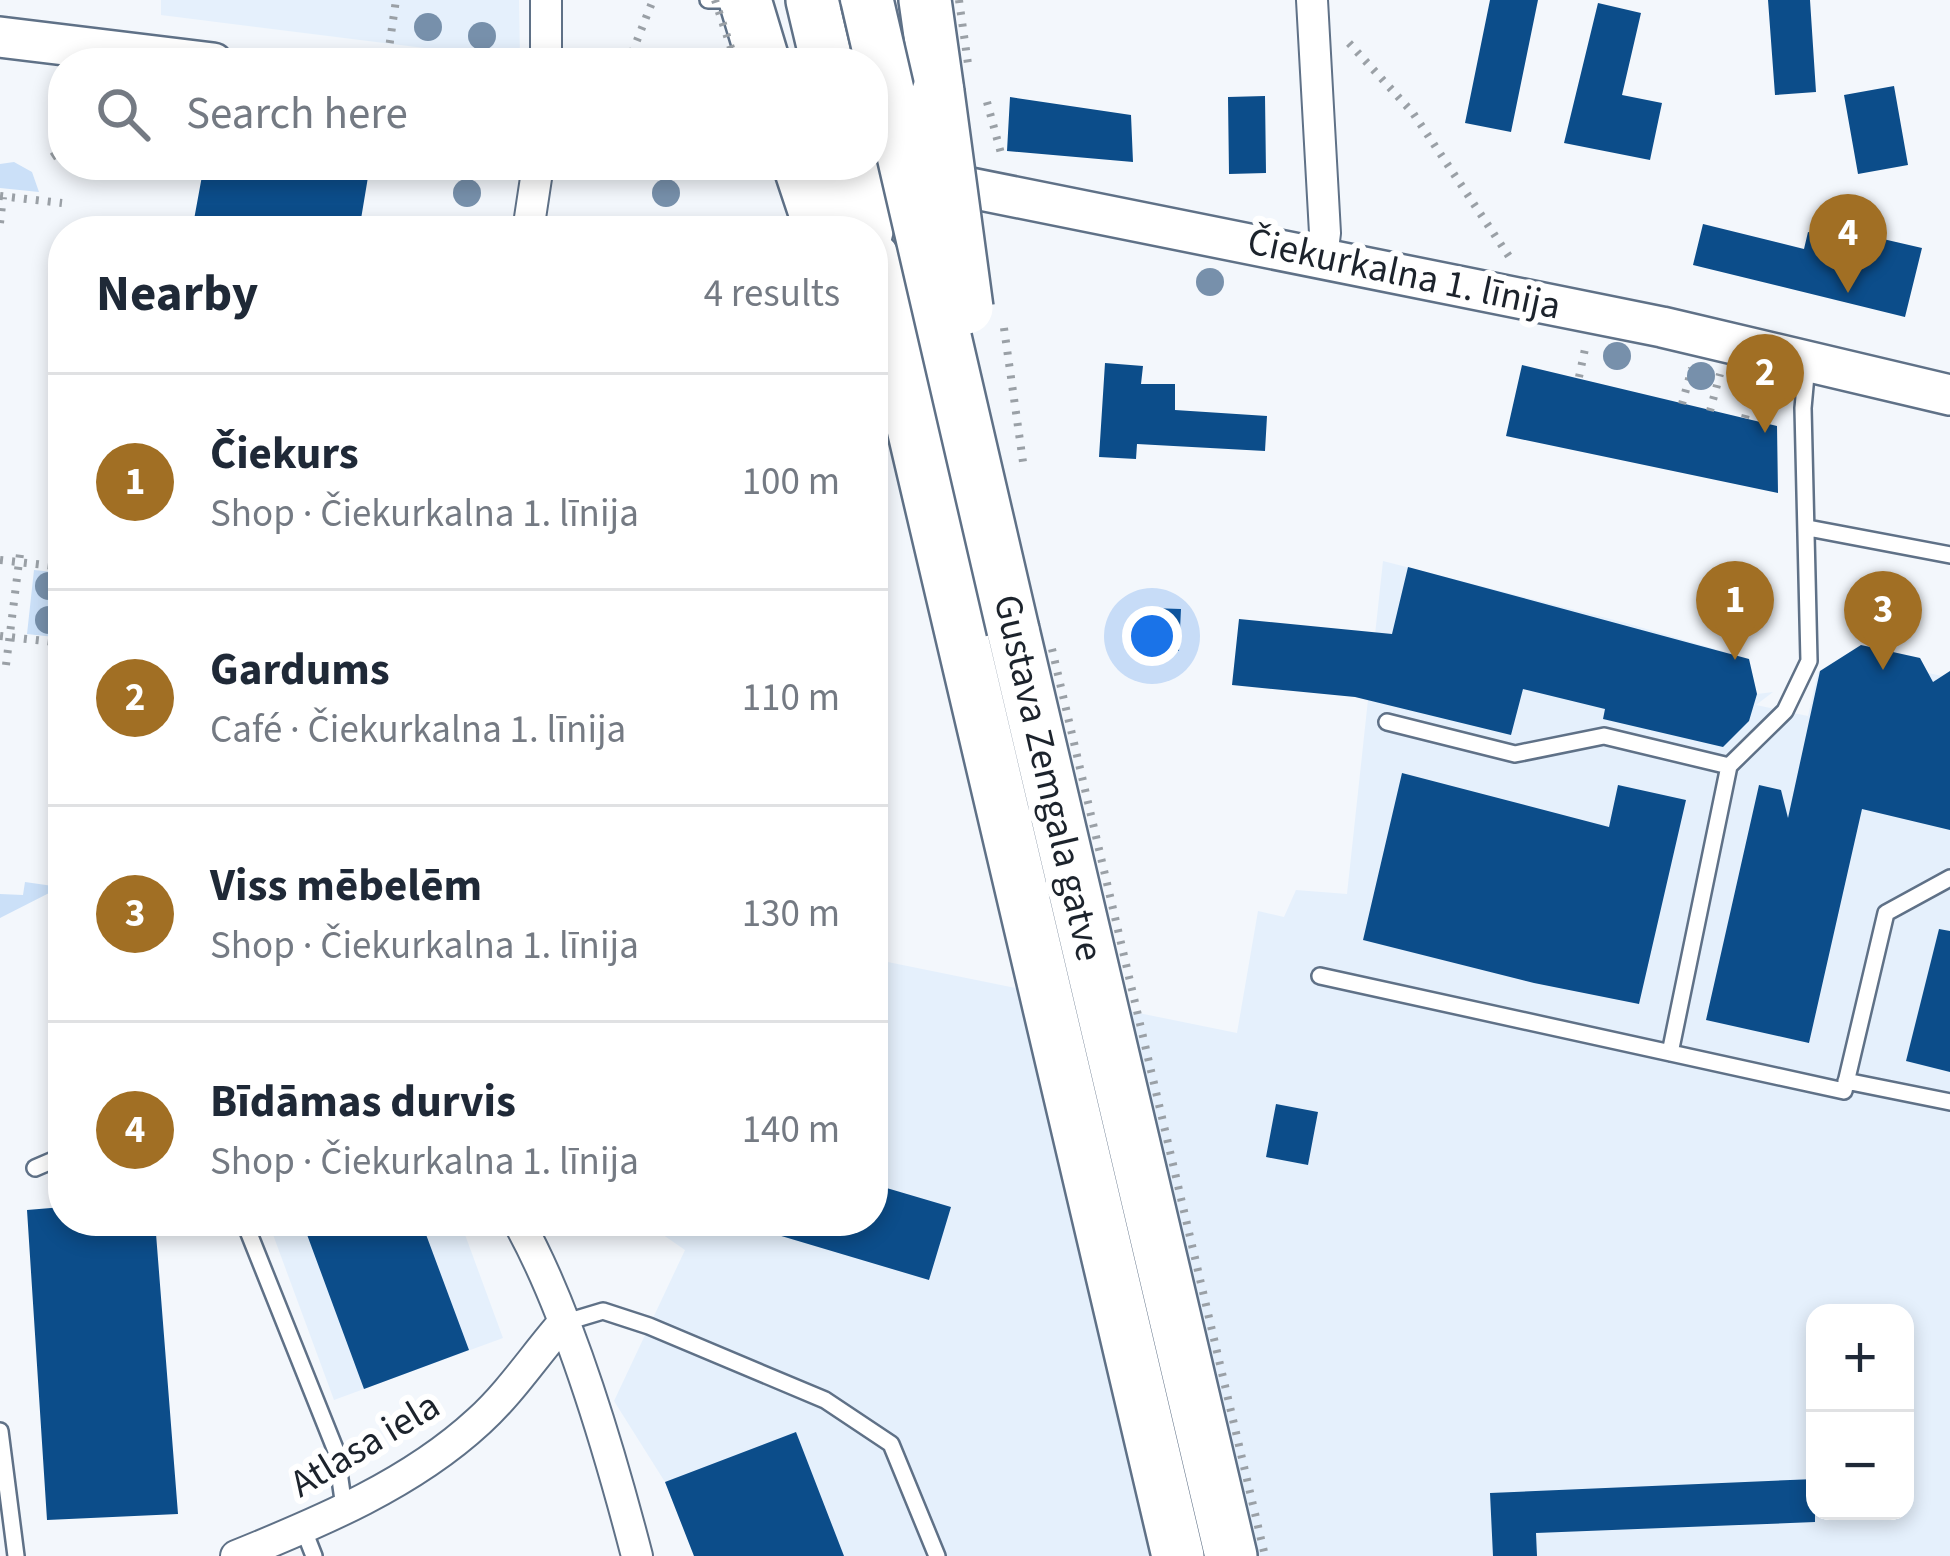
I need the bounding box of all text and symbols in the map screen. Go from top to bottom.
search box [48,48,888,180]
icon: search [90,81,156,147]
text: Search here [186,82,408,146]
pin: 4 [1809,194,1887,293]
street label: Čiekurkalna 1. līnija [1242,213,1566,335]
text: Nearby [96,258,258,330]
text: 4 results [704,266,840,322]
pin: 2 [1726,334,1804,433]
text: Čiekurs [210,422,359,486]
text: 1 [125,454,145,510]
text: 100 m [742,454,840,510]
text: Shop · Čiekurkalna 1. līnija [210,486,639,542]
pin: 1 [1696,561,1774,660]
pin: 3 [1844,571,1922,670]
street label: Gustava Zemgala gatve [979,589,1117,967]
your location [1122,606,1182,666]
text: Gardums [210,638,390,702]
text: 2 [125,670,145,726]
text: 110 m [742,670,840,726]
text: Café · Čiekurkalna 1. līnija [210,702,626,758]
text: Viss mēbelēm [210,854,482,918]
text: 3 [125,886,145,942]
text: 130 m [742,886,840,942]
text: Shop · Čiekurkalna 1. līnija [210,918,639,974]
text: Bīdāmas durvis [210,1070,516,1134]
text: 4 [125,1102,145,1158]
text: 140 m [742,1102,840,1158]
text: Shop · Čiekurkalna 1. līnija [210,1134,639,1190]
map controls [1806,1304,1914,1520]
button: + [1806,1304,1914,1412]
street label: Atlasa iela [280,1378,450,1512]
button: − [1806,1412,1914,1520]

